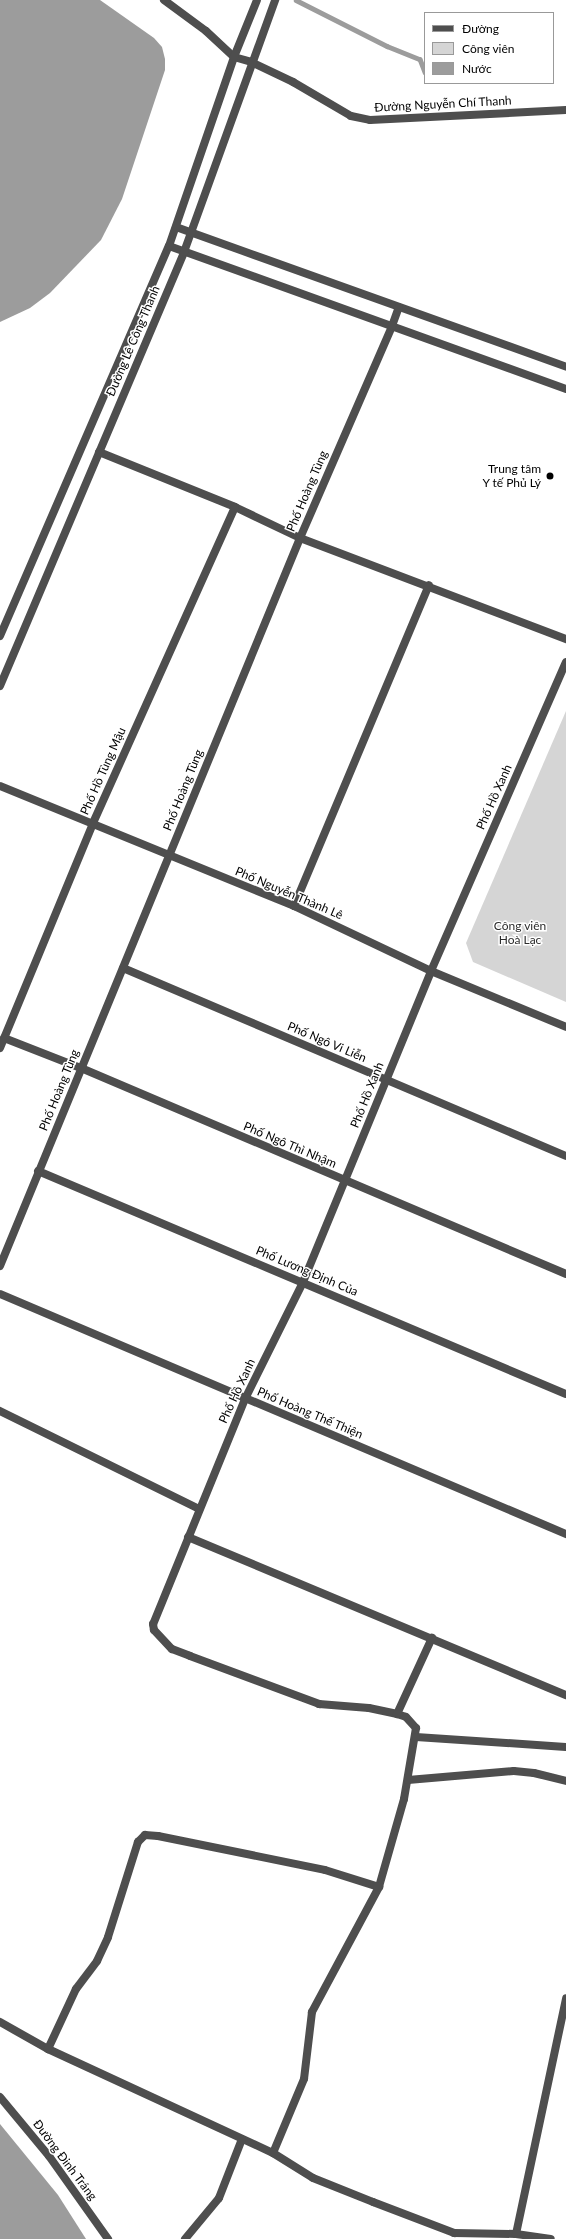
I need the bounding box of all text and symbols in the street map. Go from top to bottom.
legend [424,12,554,84]
text: Đường [462,21,499,36]
text: Công viên [462,41,515,56]
text: Nước [462,61,492,76]
street label: Đường Nguyễn Chí Thanh [374,93,512,115]
street label: Đường Lê Công Thanh [103,283,163,399]
street label: Phố Hoàng Tùng [283,448,331,534]
place label: Trung tâm Y tế Phủ Lý [482,462,541,490]
marker: Trung tâm Y tế Phủ Lý [544,470,556,482]
street label: Phố Hồ Tùng Mậu [77,725,129,817]
street label: Phố Hoàng Tùng [160,747,206,833]
street label: Phố Hồ Xanh [473,762,515,832]
street label: Phố Nguyễn Thành Lê [233,864,345,922]
park label: Công viên Hoà Lạc [494,919,546,947]
street label: Phố Ngô Vi Liễn [285,1019,369,1065]
street label: Phố Hoàng Tùng [36,1047,82,1133]
street label: Phố Hồ Xanh [347,1060,387,1130]
street label: Phố Ngô Thì Nhậm [241,1119,339,1171]
street label: Phố Lương Định Của [254,1243,360,1299]
street label: Phố Hồ Xanh [216,1356,258,1426]
street label: Phố Hoàng Thế Thiện [255,1384,365,1442]
street label: Đường Đinh Tráng [30,2117,100,2203]

